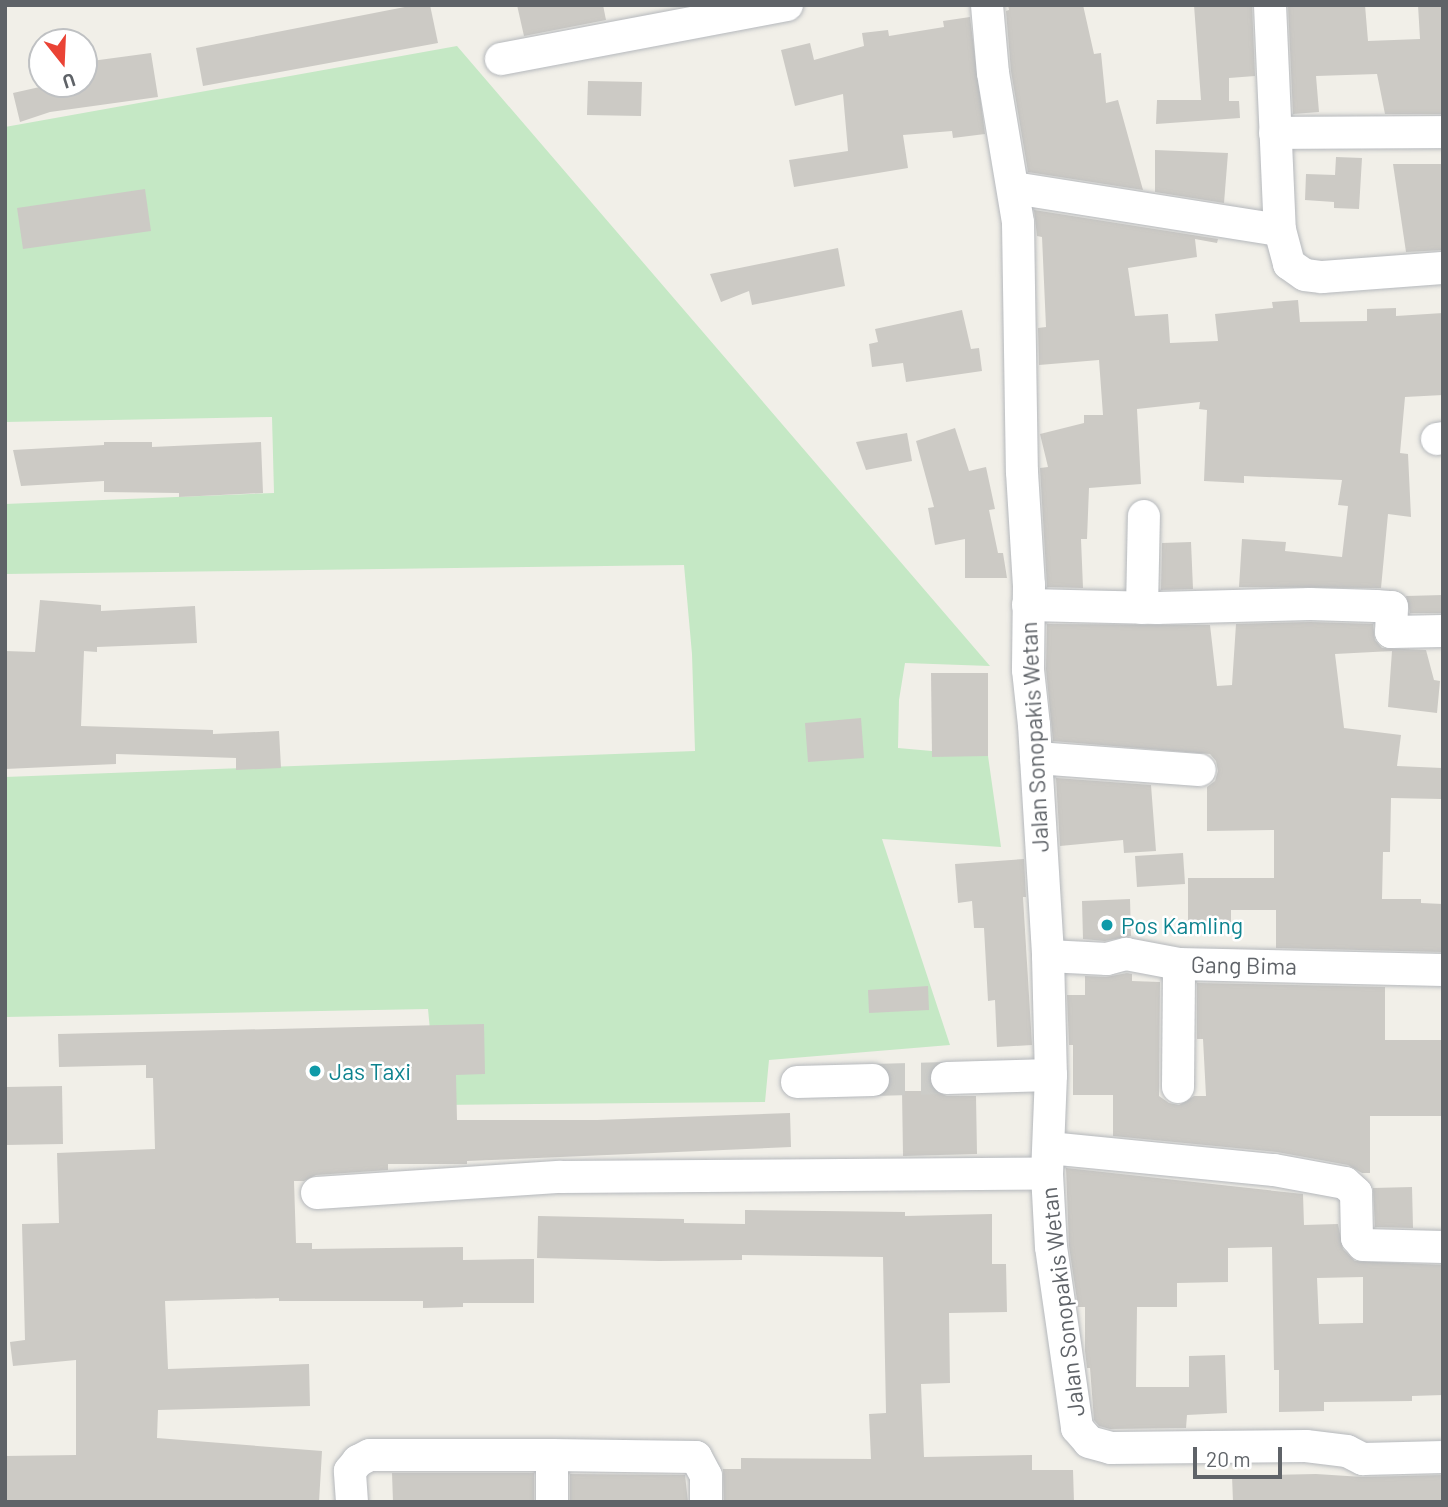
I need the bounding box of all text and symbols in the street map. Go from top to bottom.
north arrow [28,28,98,98]
text: U [60,69,78,94]
street label: Jalan Sonopakis Wetan [1014,621,1054,853]
place label: Pos Kamling [1121,911,1243,939]
marker: Pos Kamling [1099,917,1115,933]
street label: Gang Bima [1191,950,1297,980]
place label: Jas Taxi [329,1057,411,1085]
marker: Jas Taxi [307,1063,323,1079]
street label: Jalan Sonopakis Wetan [1034,1186,1090,1418]
scale bar [1196,1434,1285,1478]
text: 20 m [1206,1446,1251,1471]

